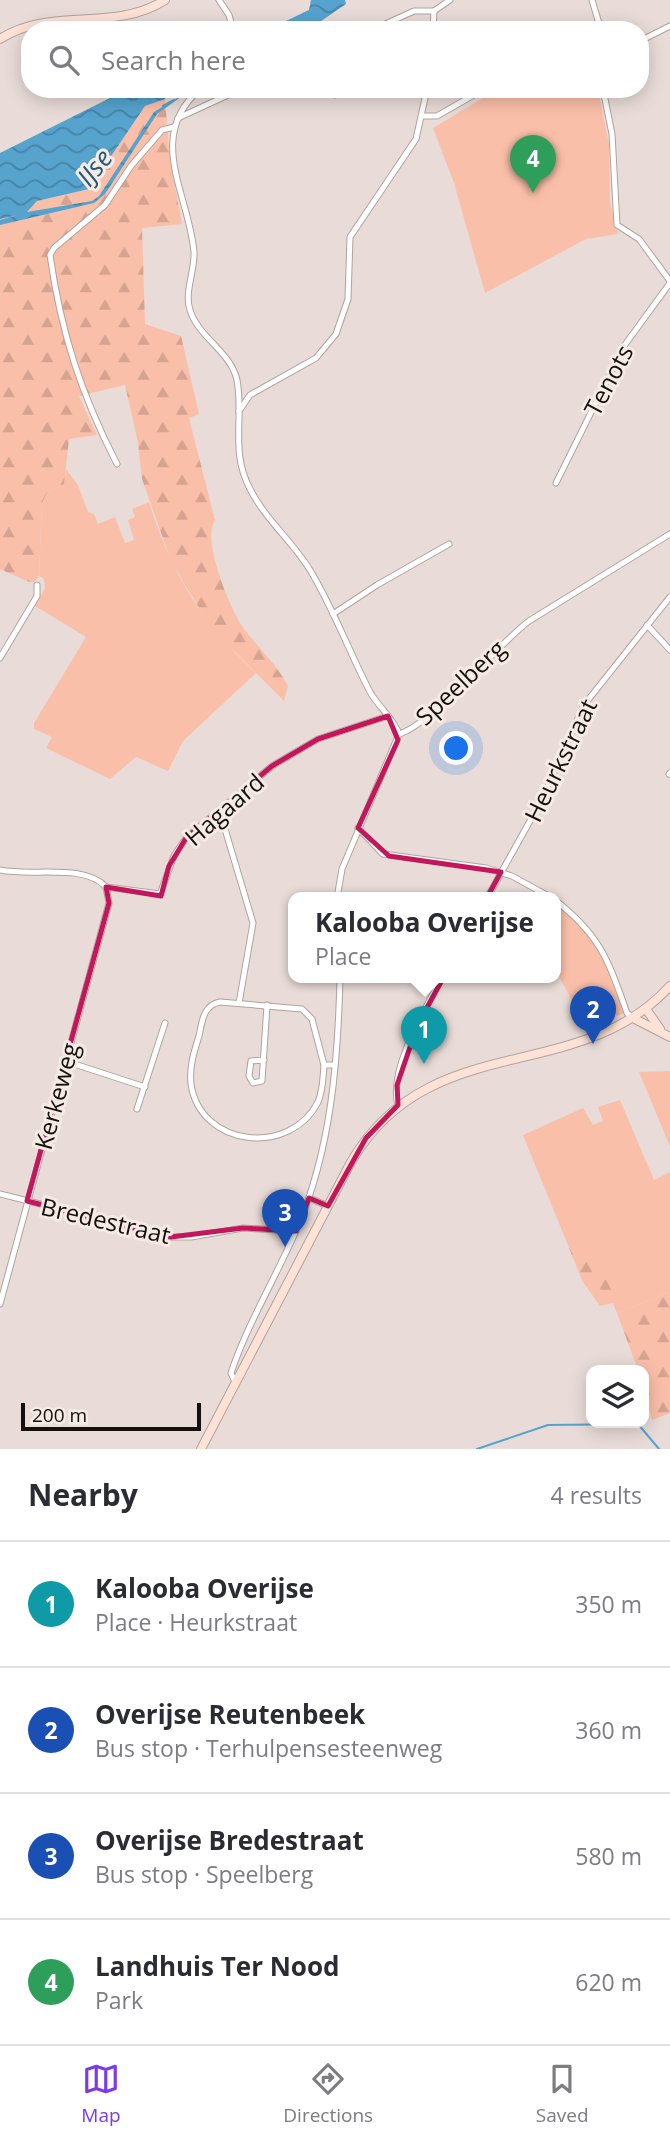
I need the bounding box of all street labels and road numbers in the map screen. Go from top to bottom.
street label: Tenots [576,339,640,421]
street label: Speelberg [408,632,512,732]
street label: Heurkstraat [516,693,604,827]
street label: Hagaard [177,765,271,853]
street label: Kerkeweg [26,1039,86,1153]
street label: Bredestraat [38,1189,174,1251]

